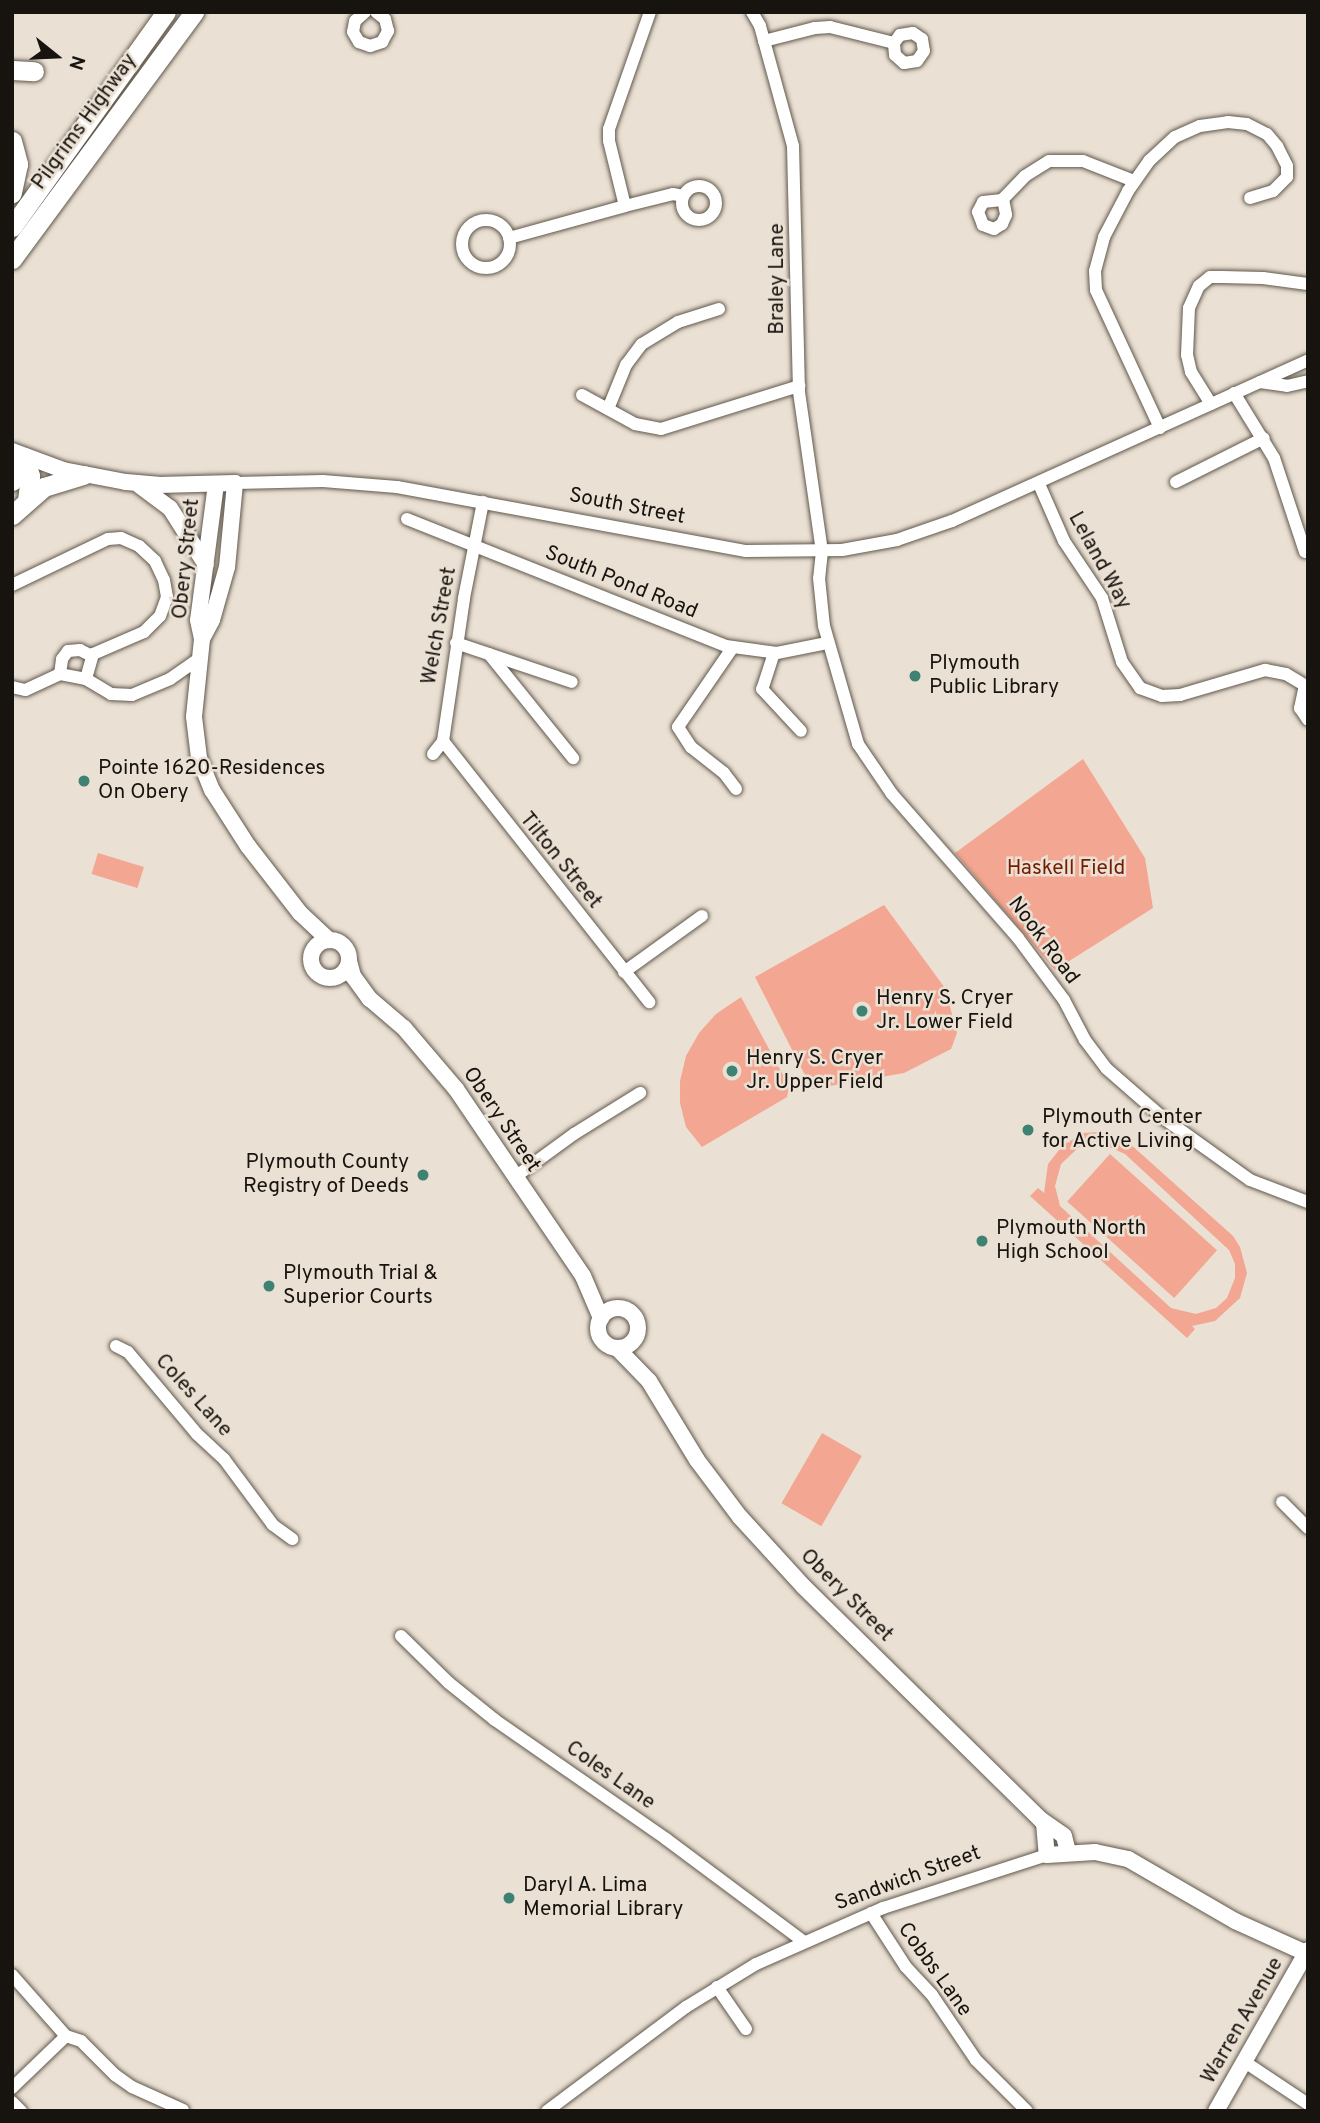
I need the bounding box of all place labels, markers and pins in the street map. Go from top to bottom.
place label: Plymouth Public Library [929,651,1059,701]
marker: Plymouth Public Library [907,668,923,684]
place label: Pointe 1620-Residences On Obery [98,756,325,806]
marker: Pointe 1620-Residences On Obery [76,773,92,789]
place label: Henry S. Cryer Jr. Lower Field [876,986,1013,1036]
marker: Henry S. Cryer Jr. Lower Field [854,1003,870,1019]
place label: Henry S. Cryer Jr. Upper Field [746,1046,883,1096]
marker: Henry S. Cryer Jr. Upper Field [724,1063,740,1079]
place label: Plymouth Center for Active Living [1042,1105,1202,1155]
marker: Plymouth Center for Active Living [1020,1122,1036,1138]
place label: Plymouth County Registry of Deeds [243,1150,409,1200]
marker: Plymouth County Registry of Deeds [415,1167,431,1183]
place label: Plymouth North High School [996,1216,1146,1266]
marker: Plymouth North High School [974,1233,990,1249]
place label: Plymouth Trial & Superior Courts [283,1261,438,1311]
marker: Plymouth Trial & Superior Courts [261,1278,277,1294]
place label: Daryl A. Lima Memorial Library [523,1873,683,1923]
marker: Daryl A. Lima Memorial Library [501,1890,517,1906]

